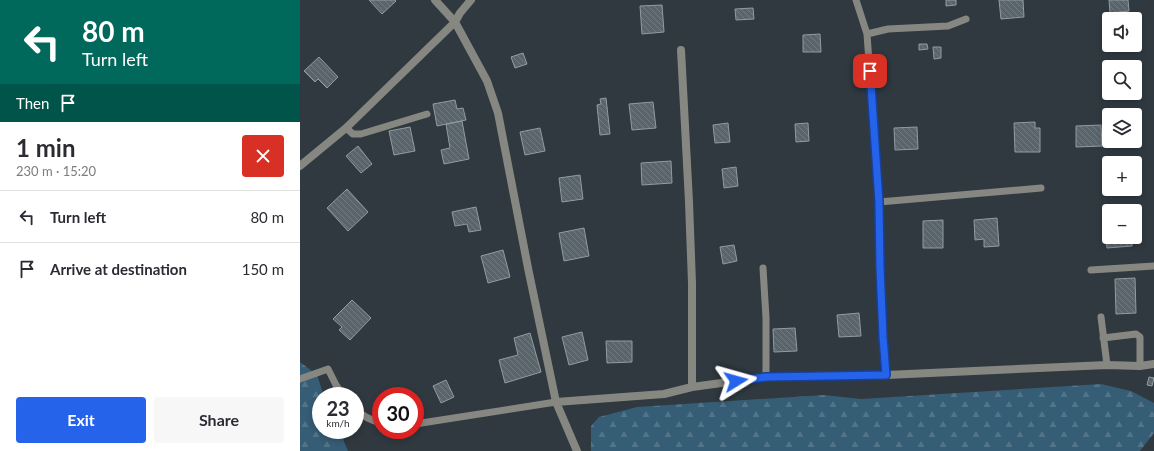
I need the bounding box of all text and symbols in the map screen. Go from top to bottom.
map controls [1102,12,1142,244]
button: sound [1102,12,1142,52]
text: 80 m [82,14,145,48]
icon: left [16,16,68,68]
text: Turn left [82,48,148,70]
pin [853,54,887,88]
icon: arrive [859,60,881,82]
button: search [1102,60,1142,100]
icon: arrive [57,92,79,114]
text: Then [16,94,49,112]
button: layers [1102,108,1142,148]
text: 1 min [16,133,76,162]
button: close [242,135,284,177]
button: + [1102,156,1142,196]
text: 230 m · 15:20 [16,163,96,179]
button: − [1102,204,1142,244]
icon: left [16,206,38,228]
text: Turn left [50,208,106,226]
text: 80 m [250,208,284,226]
icon: arrive [16,258,38,280]
text: Arrive at destination [50,260,187,278]
text: 150 m [242,260,284,278]
position arrow [715,360,757,402]
speed limit sign: 30 [372,387,424,439]
text: 23 [326,396,350,420]
button: Exit [16,397,146,443]
button: Share [154,397,284,443]
text: km/h [326,417,350,429]

